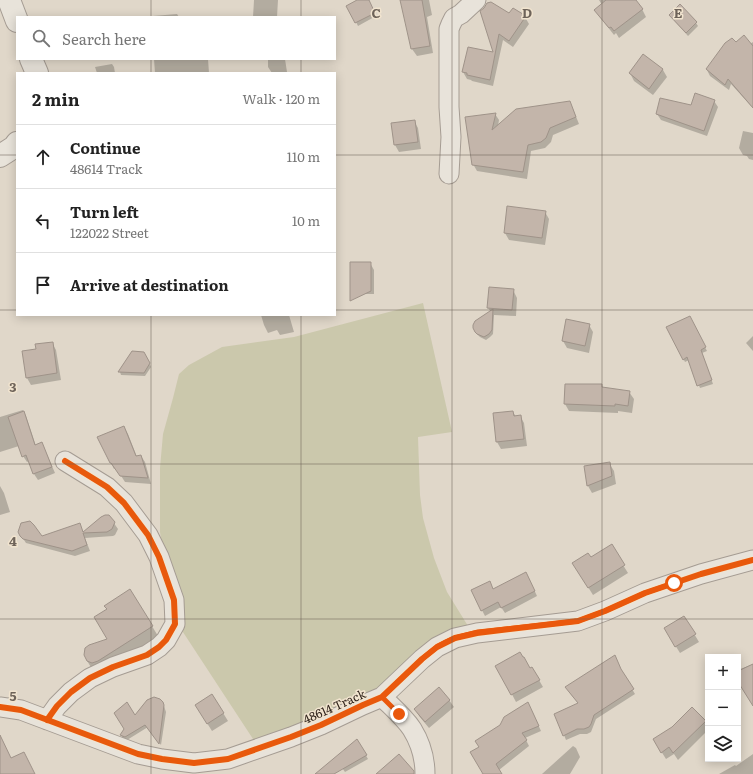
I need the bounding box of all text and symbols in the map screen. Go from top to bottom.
text: C [371,3,381,22]
text: D [522,3,532,22]
text: E [674,3,683,22]
search box [16,16,336,60]
icon: search [30,27,52,49]
text: Search here [62,27,146,50]
text: 2 min [32,86,80,111]
text: Walk · 120 m [243,89,320,108]
text: Continue [70,136,140,159]
icon: ahead [32,146,54,168]
text: 110 m [287,147,320,166]
text: 48614 Track [70,159,143,178]
text: Turn left [70,200,139,223]
icon: left [32,210,54,232]
text: 10 m [292,211,320,230]
text: 122022 Street [70,223,149,242]
text: Arrive at destination [70,273,229,296]
icon: arrive [32,274,54,296]
text: 3 [9,377,17,396]
text: 4 [9,531,17,550]
route start [665,574,683,592]
map controls [705,654,741,762]
button: + [705,654,741,690]
street label: 48614 Track [300,684,369,728]
text: 5 [9,686,17,705]
button: − [705,690,741,726]
route end [390,705,408,723]
button: layers [705,726,741,762]

